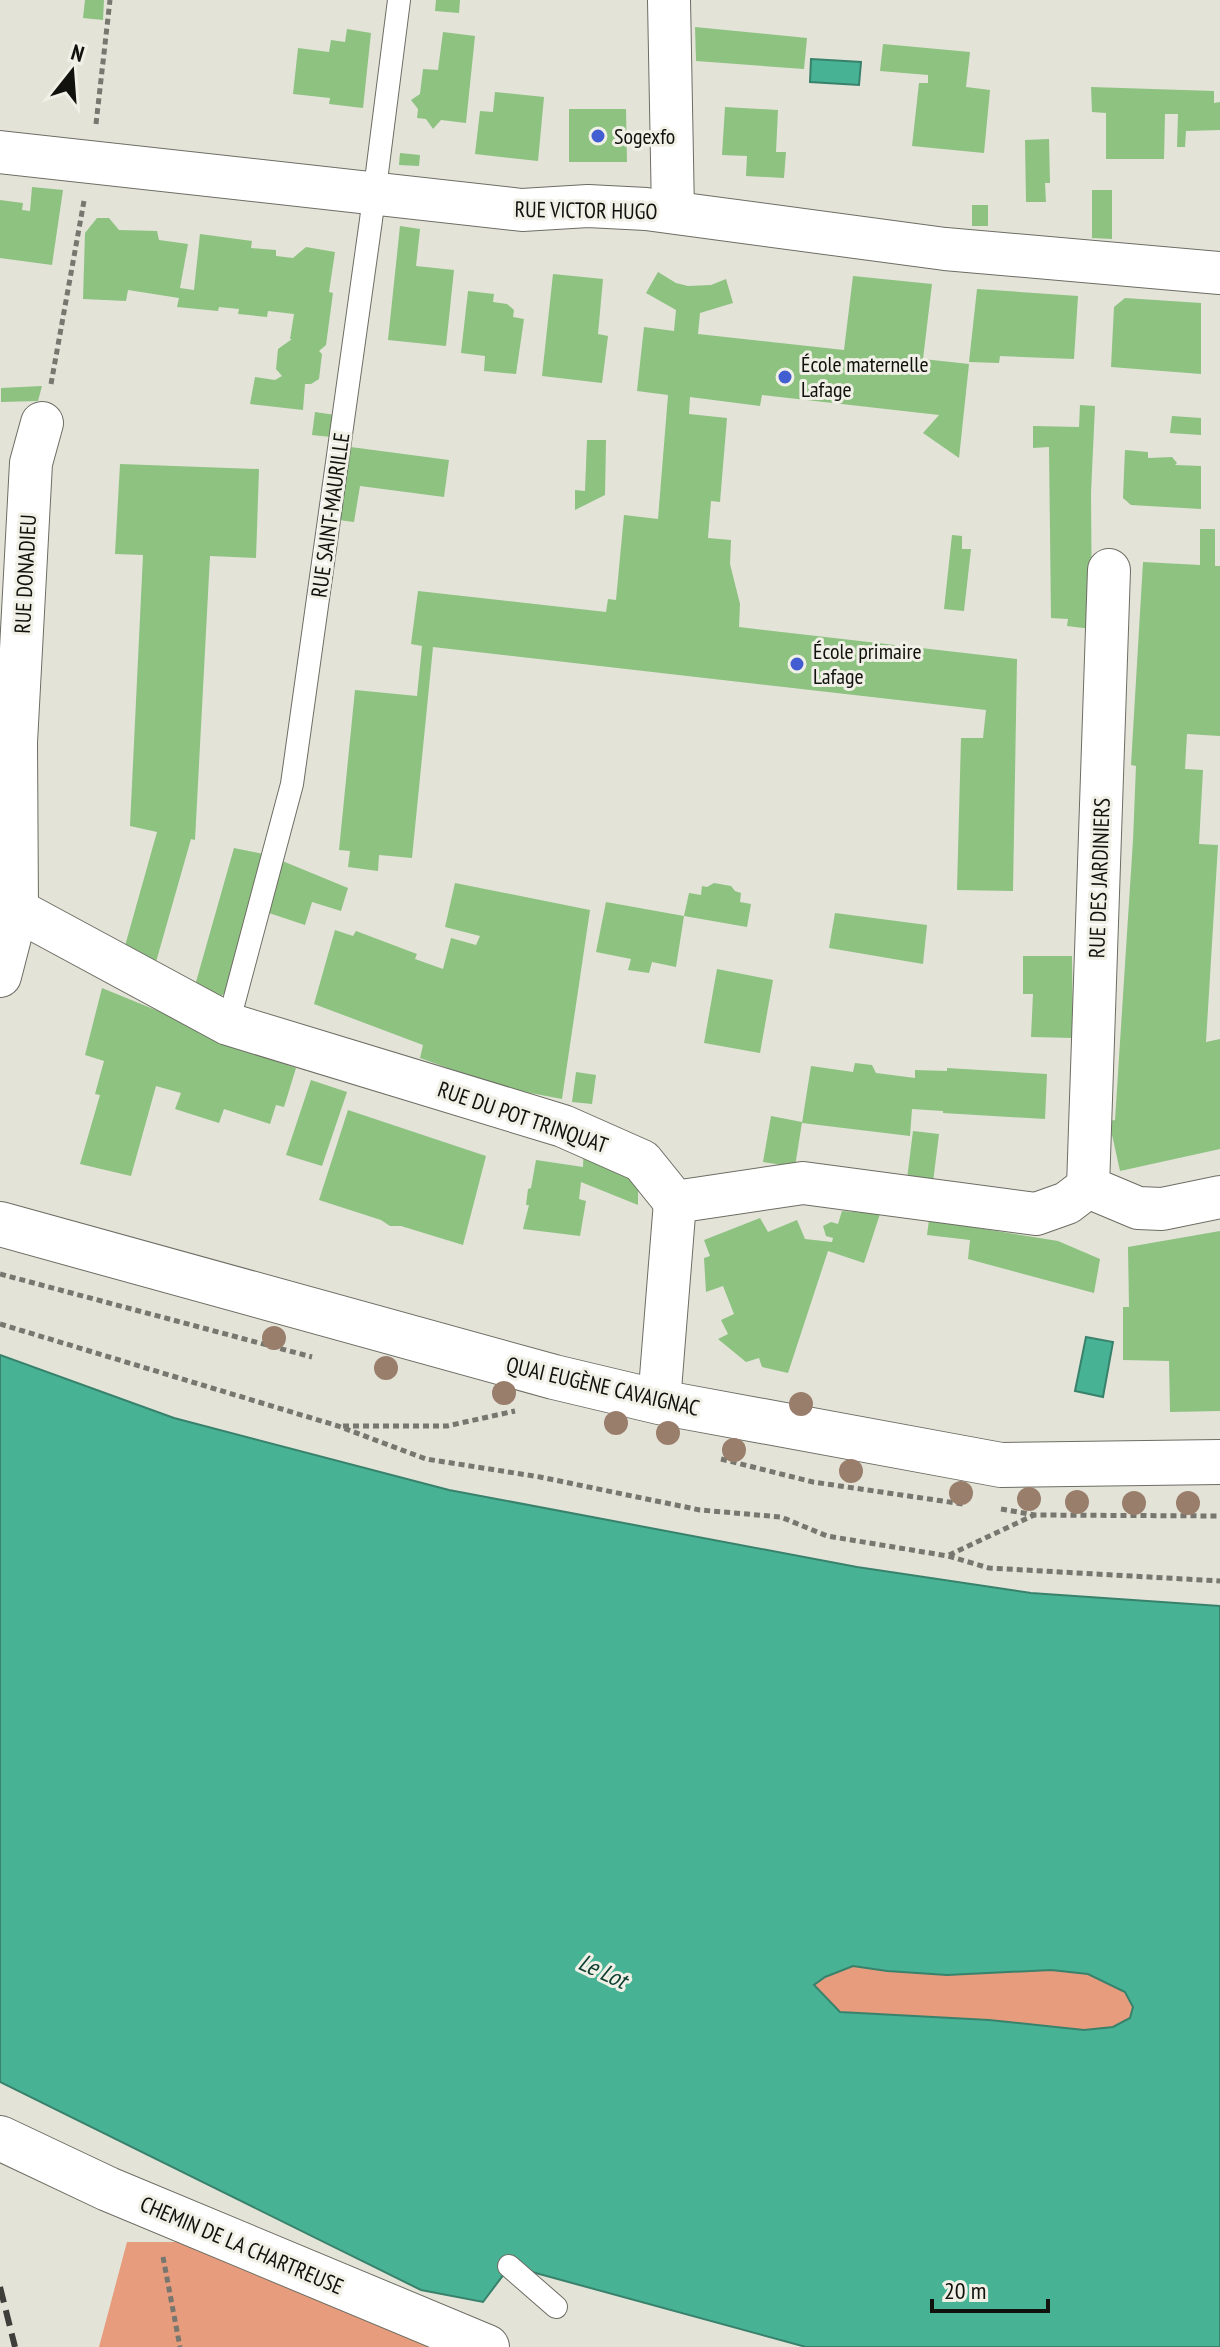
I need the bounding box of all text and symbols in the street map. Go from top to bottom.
north arrow [32,32,112,112]
text: N [68,38,88,68]
place label: Sogexfo [614,122,675,150]
marker: Sogexfo [589,127,607,145]
street label: RUE VICTOR HUGO [514,195,658,225]
place label: École maternelle Lafage [801,350,928,403]
marker: École maternelle Lafage [776,368,794,386]
street label: RUE SAINT-MAURILLE [305,431,355,599]
street label: RUE DONADIEU [8,514,42,634]
place label: École primaire Lafage [813,637,922,690]
marker: École primaire Lafage [788,655,806,673]
street label: RUE DES JARDINIERS [1082,797,1116,959]
street label: RUE DU POT TRINQUAT [434,1075,612,1159]
street label: QUAI EUGÈNE CAVAIGNAC [504,1350,702,1422]
water label: Le Lot [574,1946,634,1997]
street label: CHEMIN DE LA CHARTREUSE [136,2189,348,2301]
scale bar [932,2263,1048,2313]
text: 20 m [944,2275,986,2306]

